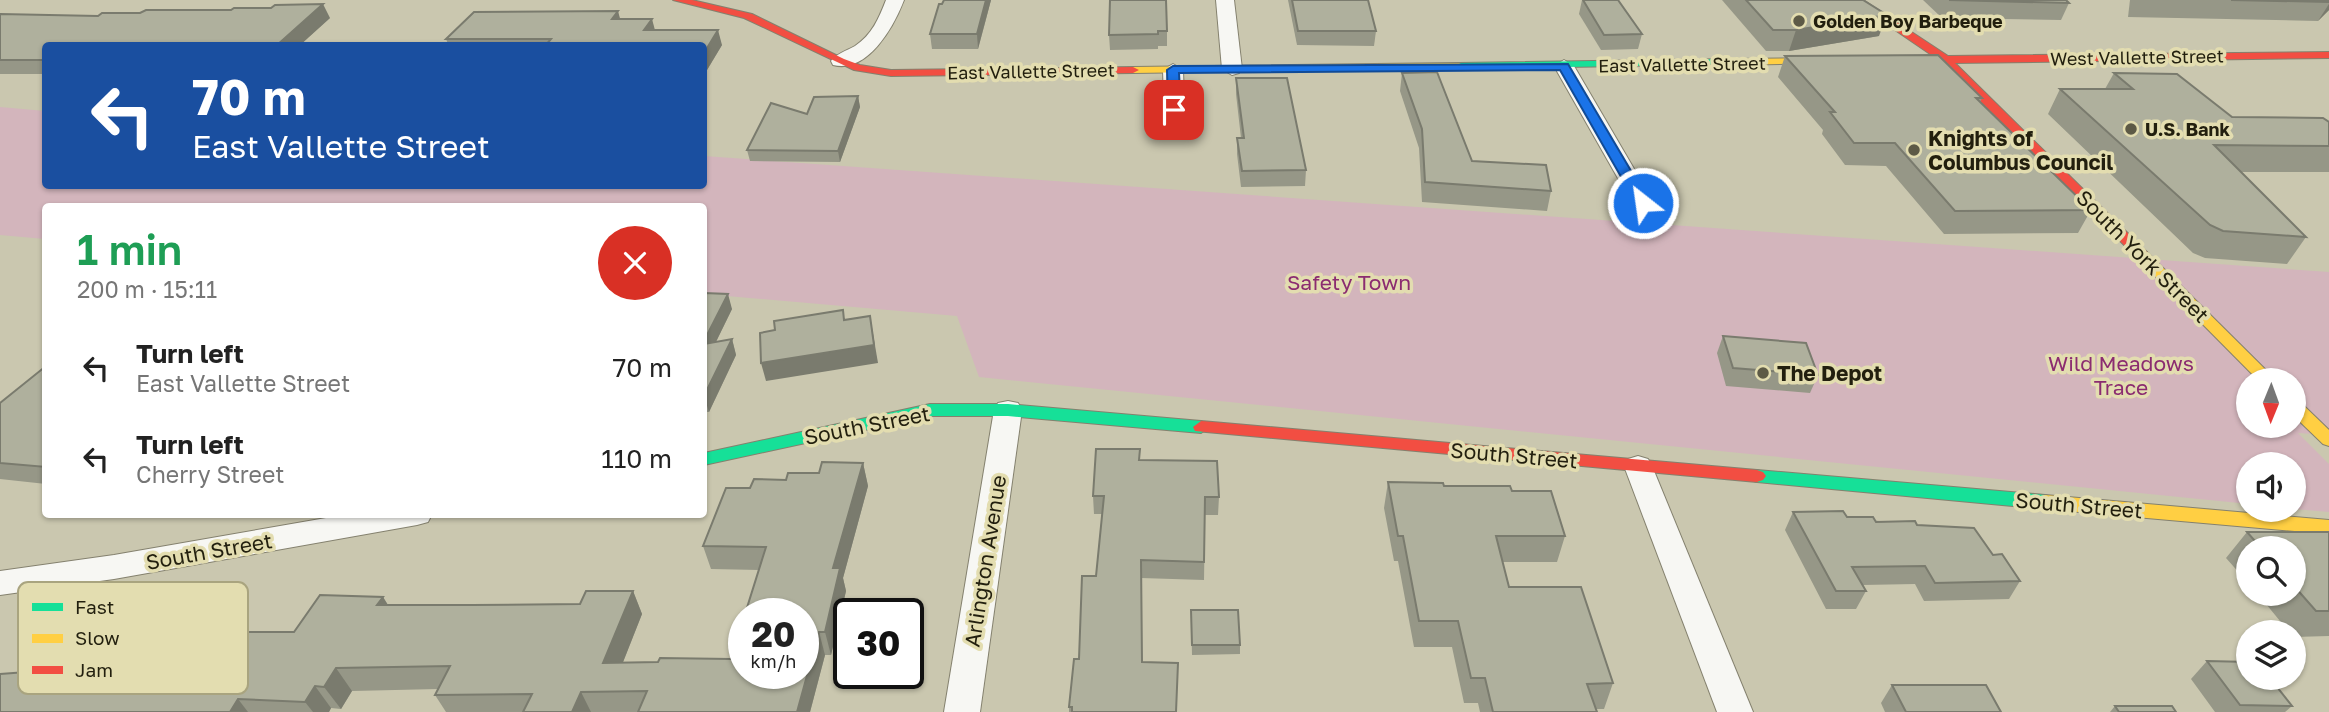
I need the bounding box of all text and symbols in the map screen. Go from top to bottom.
place label: Golden Boy Barbeque [1813,10,2003,32]
marker: Golden Boy Barbeque [1791,13,1807,29]
street label: West Vallette Street [2050,44,2224,70]
street label: East Vallette Street [1598,52,1766,76]
street label: East Vallette Street [947,59,1115,83]
text: 70 m [192,67,306,126]
icon: left [77,70,168,161]
pin [1144,80,1204,140]
icon: arrive [1155,91,1193,129]
place label: U.S. Bank [2145,118,2230,140]
marker: U.S. Bank [2123,121,2139,137]
place label: Knights of Columbus Council [1928,125,2113,175]
text: East Vallette Street [192,127,490,165]
marker: Knights of Columbus Council [1906,142,1922,158]
position arrow [1606,166,1680,240]
street label: South York Street [2071,184,2215,328]
text: 1 min [77,224,182,274]
button: close [598,226,672,300]
park label: Safety Town [1287,269,1411,295]
text: 200 m · 15:11 [77,275,217,303]
text: Turn left [136,338,244,369]
icon: left [77,349,115,387]
park label: Wild Meadows Trace [2048,350,2194,400]
text: 70 m [613,352,672,383]
place label: The Depot [1777,360,1882,386]
marker: The Depot [1755,365,1771,381]
north arrow [2236,368,2306,438]
map controls [2236,368,2306,690]
text: East Vallette Street [136,369,350,397]
street label: South Street [802,400,932,450]
text: Turn left [136,429,244,460]
street label: South Street [1449,436,1579,474]
icon: left [77,440,115,478]
text: 110 m [601,443,672,474]
button: sound [2236,452,2306,522]
text: Cherry Street [136,460,284,488]
street label: Arlington Avenue [959,473,1011,649]
street label: South Street [2014,486,2144,524]
street label: South Street [144,527,274,575]
button: search [2236,536,2306,606]
legend [18,582,248,694]
text: Fast [75,595,114,618]
speed limit sign: 30 [833,598,924,689]
text: 20 [751,613,796,655]
button: layers [2236,620,2306,690]
text: Slow [75,626,120,649]
text: km/h [751,650,796,672]
text: Jam [75,658,113,681]

